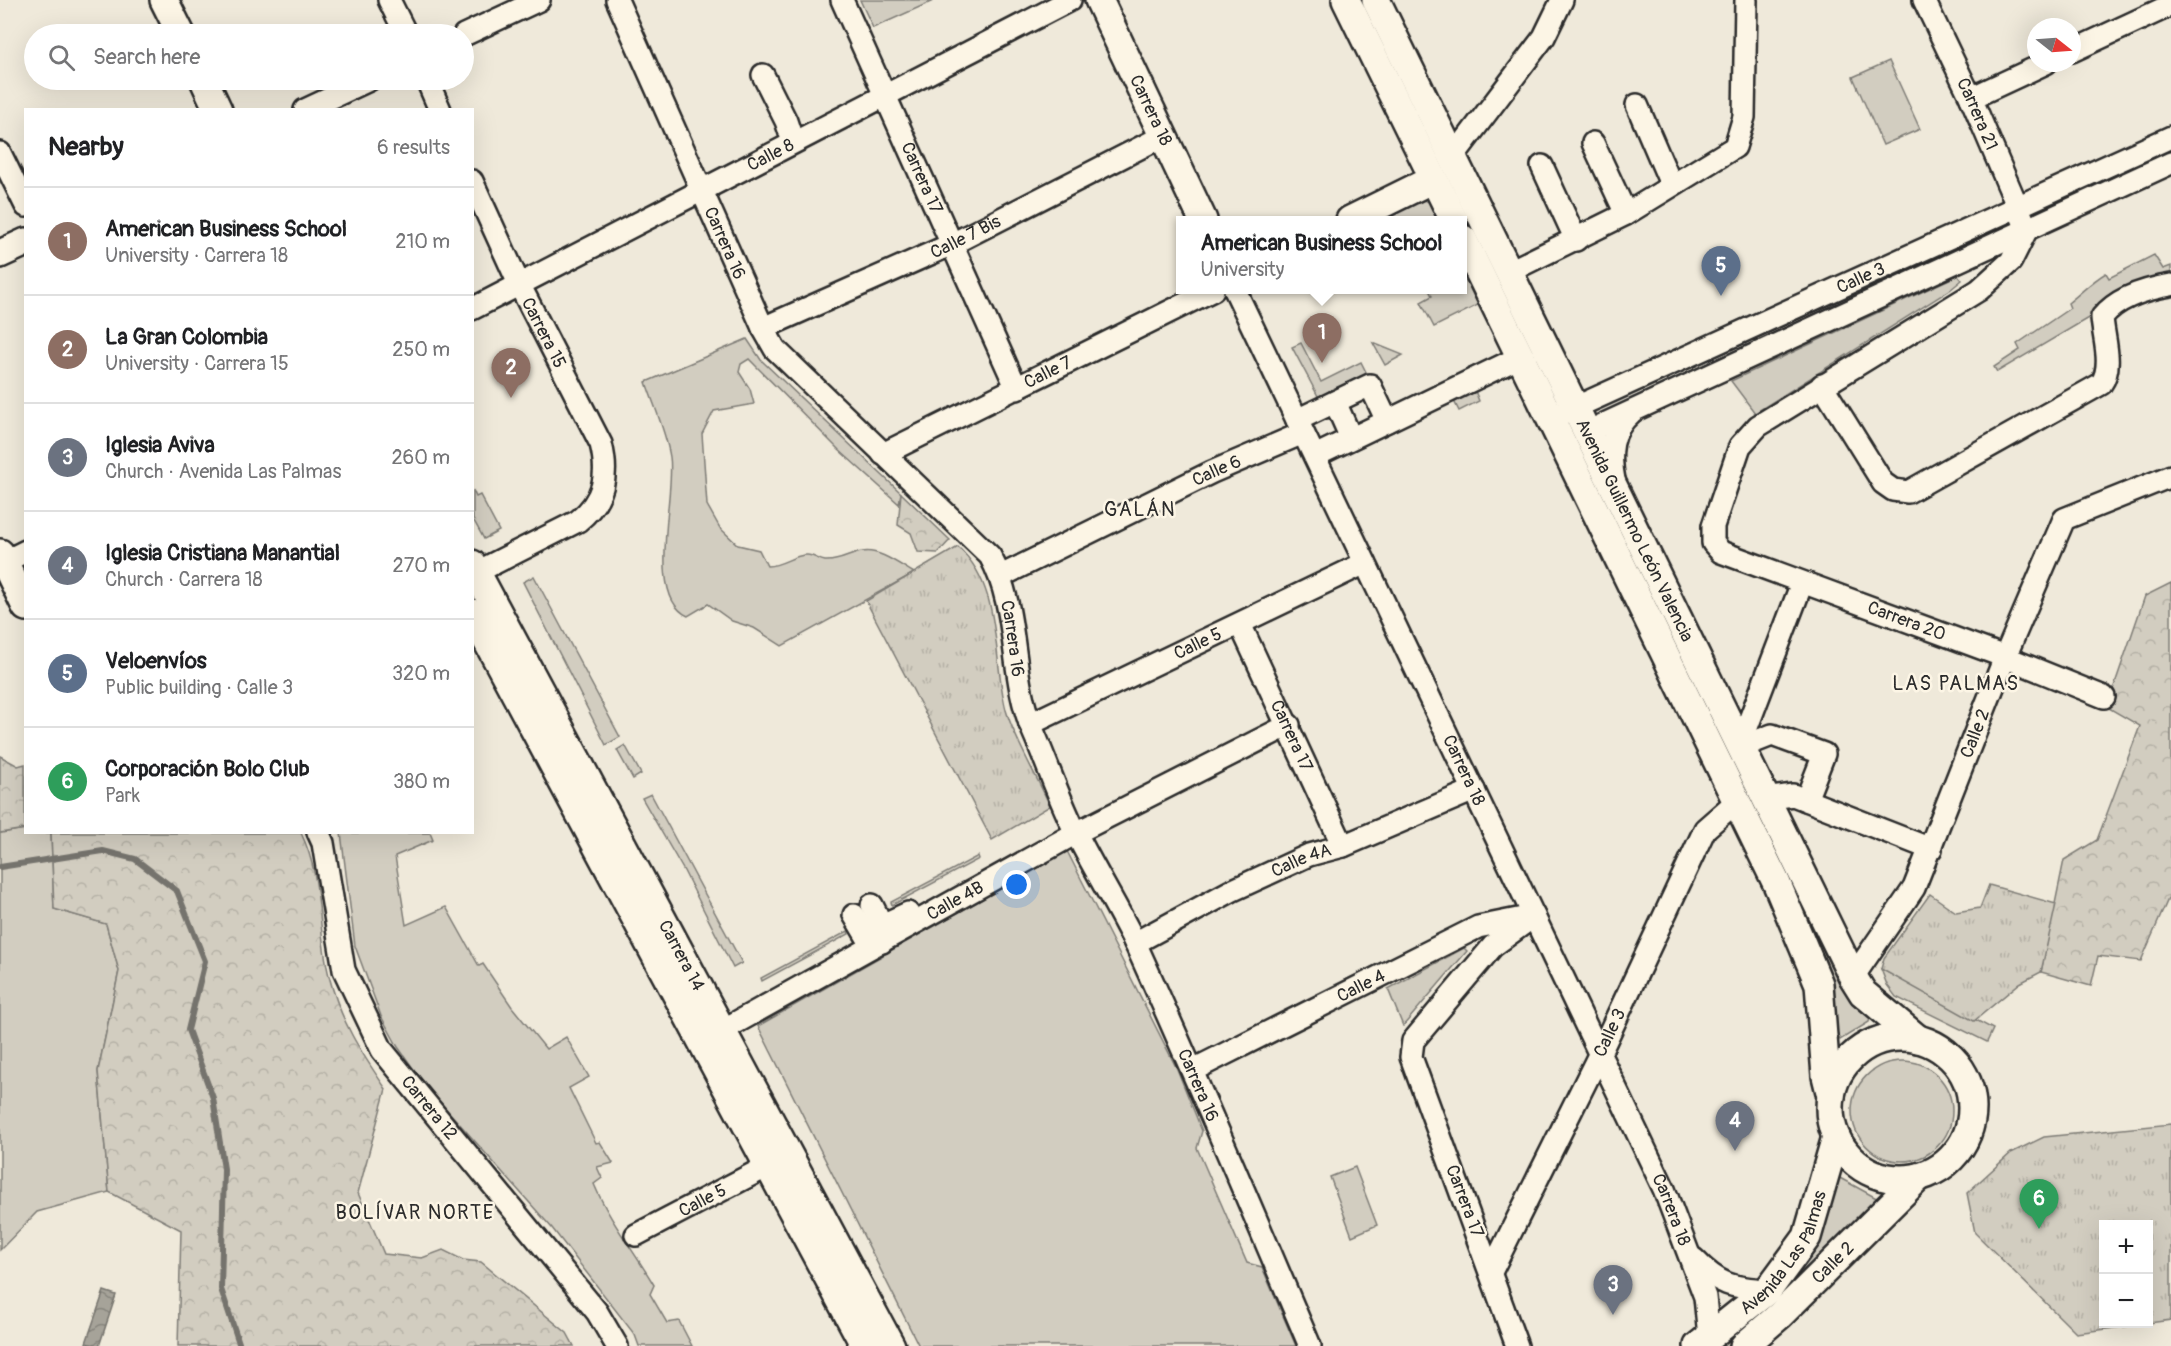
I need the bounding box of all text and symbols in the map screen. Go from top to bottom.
north arrow [2027,18,2081,72]
search box [24,24,474,90]
icon: search [45,41,78,74]
text: Search here [93,43,200,71]
street label: Carrera 18 [1124,71,1177,150]
street label: Carrera 21 [1951,74,2003,154]
text: Nearby [48,131,124,163]
street label: Calle 8 [743,134,798,177]
text: 6 results [377,135,450,160]
street label: Carrera 17 [895,139,948,218]
street label: Carrera 16 [699,203,751,283]
street label: Calle 7 Bis [927,210,1005,264]
text: American Business School [105,215,347,243]
popup [1176,216,1467,294]
text: 1 [64,229,71,254]
text: 210 m [395,229,450,254]
text: American Business School [1201,229,1442,257]
text: University · Carrera 18 [105,243,288,268]
pin: 5 [1702,246,1740,296]
text: University [1201,257,1284,282]
street label: Calle 3 [1833,257,1889,299]
street label: Carrera 15 [516,294,571,372]
pin: 1 [1302,314,1342,363]
text: La Gran Colombia [105,323,268,351]
text: 2 [62,337,73,362]
text: 250 m [392,337,450,362]
pin: 2 [492,348,530,398]
text: University · Carrera 15 [105,351,289,376]
street label: Calle 7 [1020,351,1076,394]
street label: Avenida Guillermo León Valencia [1570,415,1699,646]
text: Iglesia Aviva [105,431,215,459]
text: 3 [62,445,73,470]
text: 260 m [391,445,450,470]
street label: Calle 6 [1188,450,1245,492]
text: Church · Avenida Las Palmas [105,459,341,484]
district label: GALÁN [1104,497,1176,522]
text: Iglesia Cristiana Manantial [105,539,340,567]
text: 4 [62,553,73,578]
text: 270 m [392,553,450,578]
text: Church · Carrera 18 [105,567,263,592]
street label: Carrera 20 [1864,596,1949,646]
street label: Carrera 16 [995,598,1029,679]
street label: Calle 5 [1170,623,1226,665]
text: Veloenvíos [105,647,207,675]
text: 5 [62,661,73,686]
text: 320 m [392,661,450,686]
district label: LAS PALMAS [1892,671,2020,696]
text: Public building · Calle 3 [105,675,293,700]
street label: Carrera 17 [1265,696,1318,776]
street label: Calle 2 [1955,706,1995,762]
street label: Carrera 18 [1437,731,1490,809]
text: Corporación Bolo Club [105,755,310,783]
text: 6 [62,769,73,794]
text: 380 m [393,769,450,794]
text: Park [105,783,140,808]
street label: Calle 4A [1268,839,1334,883]
your location [1002,870,1031,899]
street label: Calle 4B [923,876,988,926]
street label: Carrera 14 [653,916,710,995]
street label: Calle 4 [1333,964,1390,1008]
street label: Calle 3 [1589,1005,1631,1061]
street label: Carrera 16 [1172,1045,1224,1125]
street label: Carrera 12 [396,1071,462,1145]
pin: 4 [1716,1102,1754,1151]
street label: Carrera 17 [1440,1162,1489,1241]
street label: Carrera 18 [1646,1170,1695,1249]
street label: Calle 5 [675,1179,730,1223]
pin: 6 [2020,1180,2058,1229]
street label: Avenida Las Palmas [1735,1188,1832,1320]
district label: BOLÍVAR NORTE [335,1200,495,1225]
map controls [2099,1220,2153,1328]
button: + [2099,1220,2153,1274]
street label: Calle 2 [1807,1237,1859,1289]
pin: 3 [1594,1266,1632,1315]
button: − [2099,1274,2153,1328]

